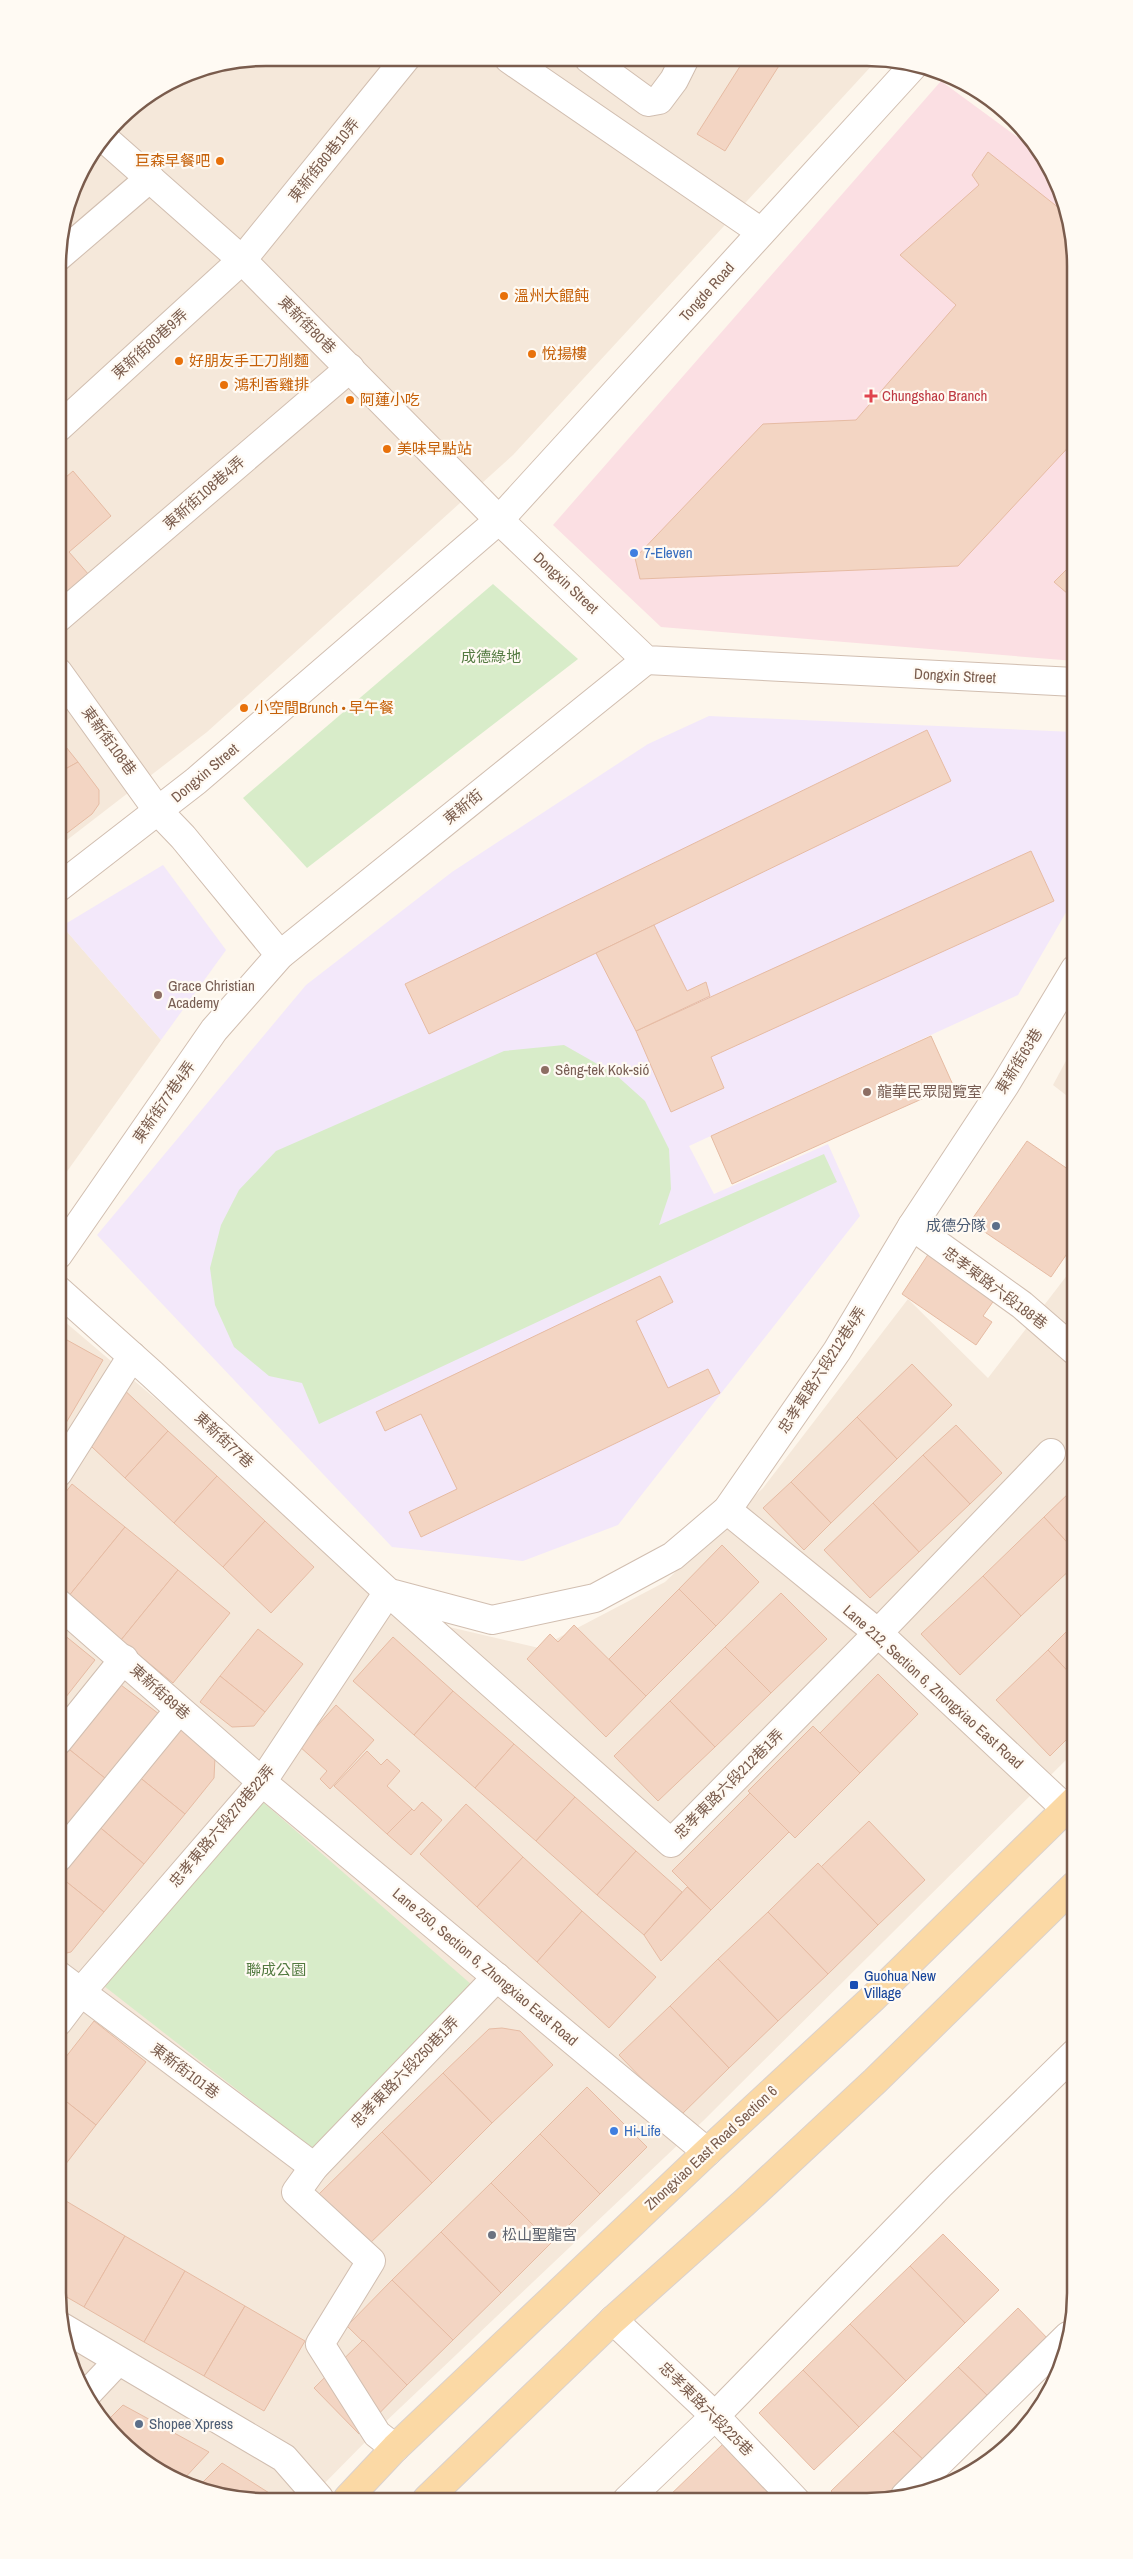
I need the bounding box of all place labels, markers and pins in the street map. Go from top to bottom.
place label: 巨森早餐吧 [135,150,210,171]
marker: 巨森早餐吧 [214,155,226,167]
place label: 溫州大餛飩 [514,285,589,306]
marker: 溫州大餛飩 [498,290,510,302]
place label: 悅揚樓 [542,343,587,364]
marker: 悅揚樓 [526,348,538,360]
place label: 好朋友手工刀削麵 [189,350,309,371]
marker: 好朋友手工刀削麵 [173,355,185,367]
place label: 鴻利香雞排 [234,374,309,395]
marker: 鴻利香雞排 [218,379,230,391]
place label: Chungshao Branch [882,385,987,406]
place label: 阿蓮小吃 [360,389,420,410]
marker: Chungshao Branch [864,389,878,403]
marker: 阿蓮小吃 [344,394,356,406]
place label: 美味早點站 [397,438,472,459]
marker: 美味早點站 [381,443,393,455]
place label: 7-Eleven [644,542,693,563]
marker: 7-Eleven [628,547,640,559]
place label: 小空間Brunch • 早午餐 [254,697,394,718]
marker: 小空間Brunch • 早午餐 [238,702,250,714]
place label: Grace Christian Academy [167,975,255,1013]
marker: Grace Christian Academy [152,989,164,1001]
place label: Sêng-tek Kok-sió [555,1059,650,1080]
marker: Sêng-tek Kok-sió [539,1064,551,1076]
place label: 龍華民眾閱覽室 [877,1081,982,1102]
marker: 龍華民眾閱覽室 [861,1086,873,1098]
place label: 成德分隊 [926,1215,986,1236]
marker: 成德分隊 [990,1220,1002,1232]
place label: Guohua New Village [864,1965,936,2003]
marker: Guohua New Village [848,1979,860,1991]
place label: Hi-Life [624,2120,661,2141]
marker: Hi-Life [608,2125,620,2137]
place label: 松山聖龍宮 [502,2224,577,2245]
marker: 松山聖龍宮 [486,2229,498,2241]
place label: Shopee Xpress [149,2413,233,2434]
marker: Shopee Xpress [133,2418,145,2430]

